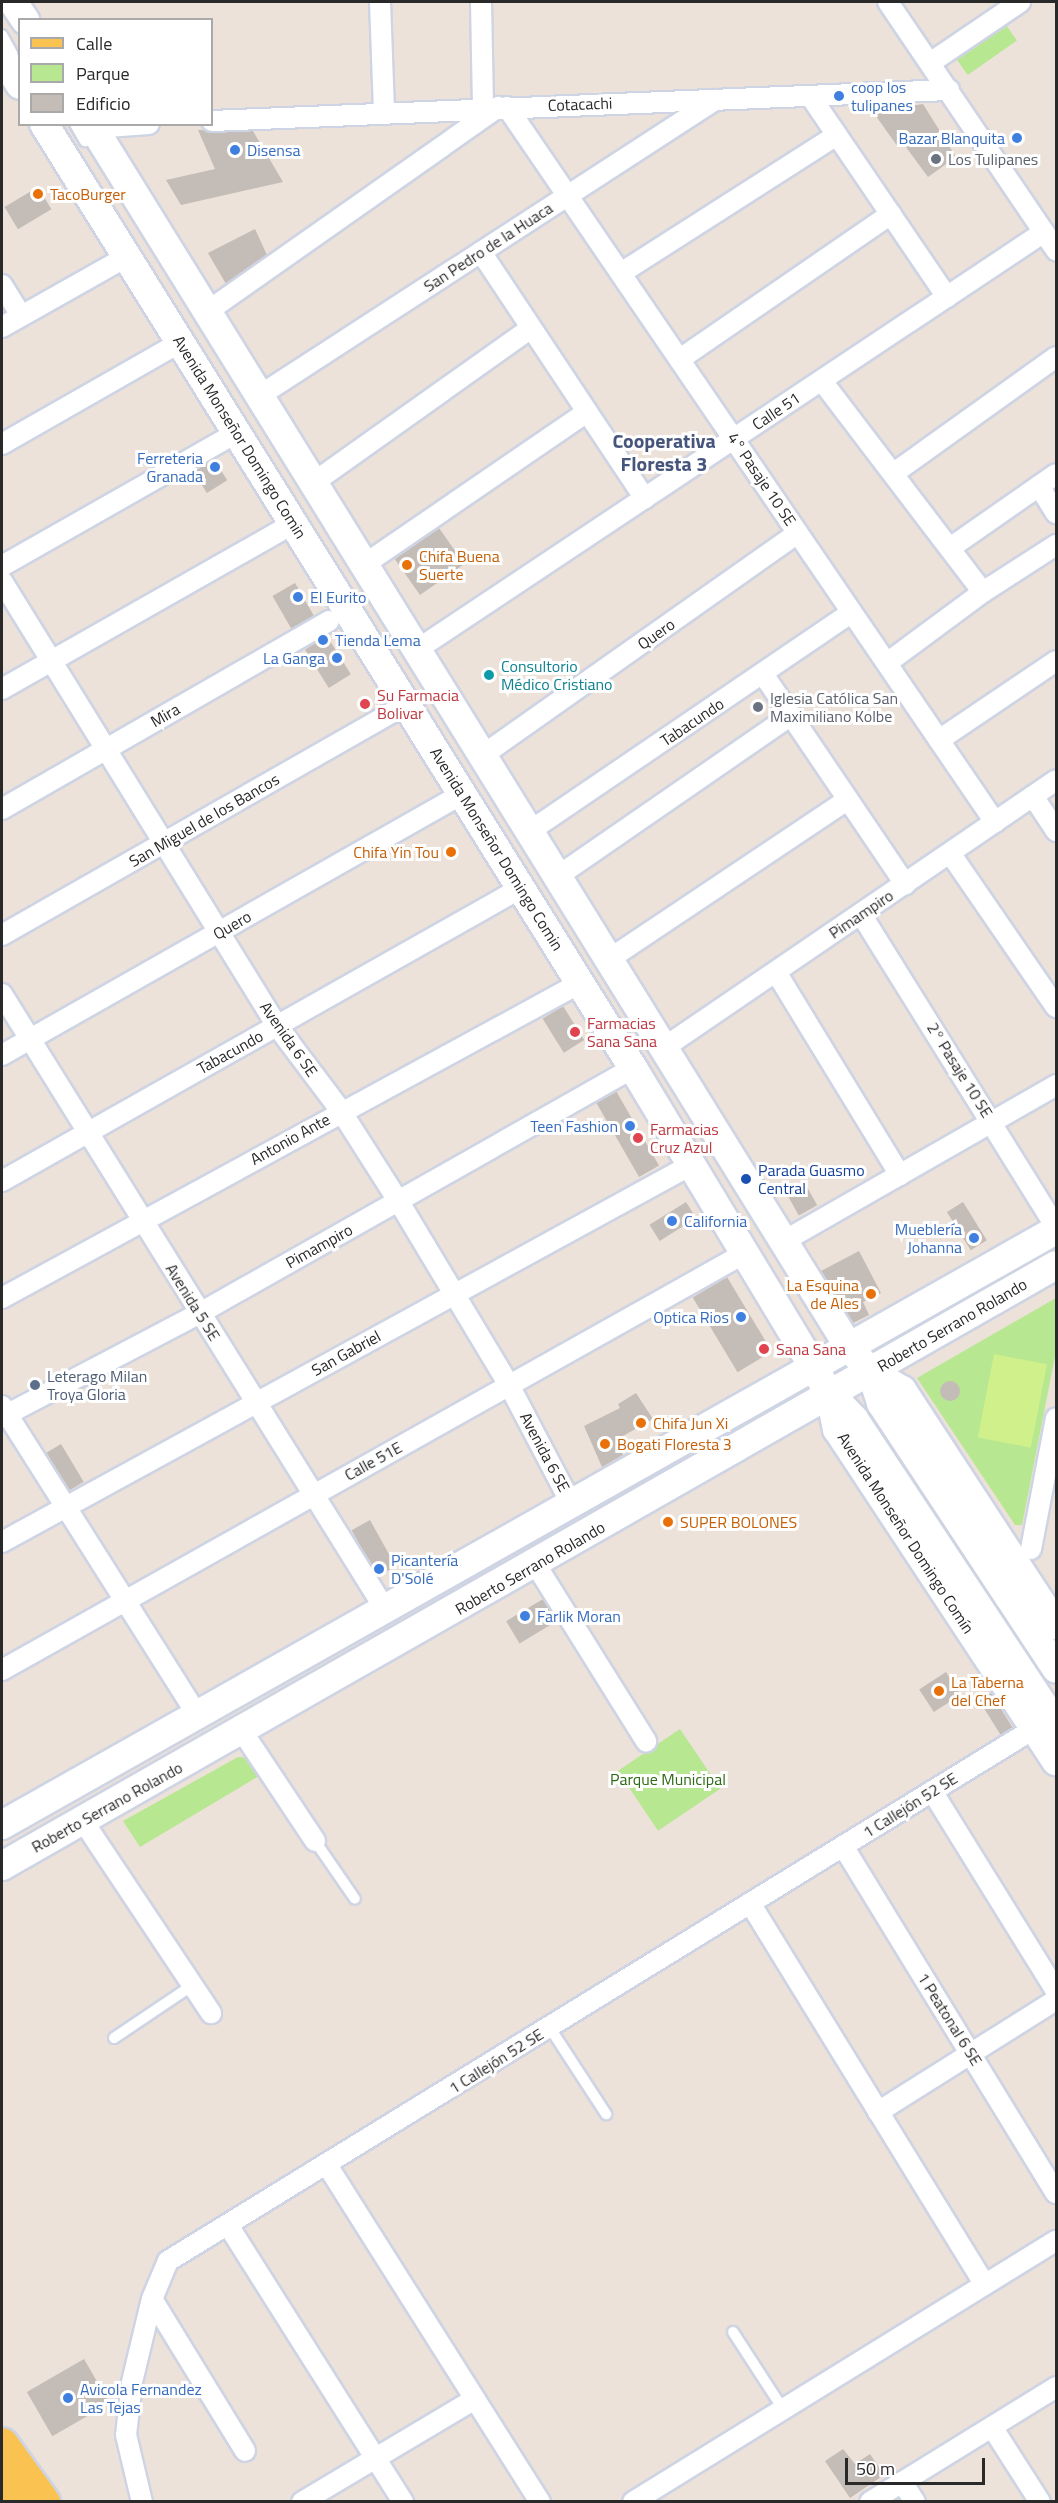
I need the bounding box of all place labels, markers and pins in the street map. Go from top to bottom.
place label: coop los tulipanes [851,77,913,115]
marker: coop los tulipanes [832,89,846,103]
place label: Bazar Blanquita [899,128,1005,148]
marker: Bazar Blanquita [1010,131,1024,145]
place label: Disensa [247,140,300,160]
marker: Disensa [228,143,242,157]
place label: Los Tulipanes [948,149,1038,169]
marker: Los Tulipanes [929,152,943,166]
place label: TacoBurger [50,184,126,204]
marker: TacoBurger [31,187,45,201]
place label: Ferreteria Granada [137,448,203,486]
marker: Ferreteria Granada [208,460,222,474]
place label: Chifa Buena Suerte [419,546,500,584]
marker: Chifa Buena Suerte [400,558,414,572]
place label: El Eurito [310,587,366,607]
marker: El Eurito [291,590,305,604]
place label: Tienda Lema [335,630,421,650]
marker: Tienda Lema [316,633,330,647]
place label: La Ganga [263,648,325,668]
marker: La Ganga [330,651,344,665]
place label: Consultorio Médico Cristiano [501,656,613,694]
marker: Consultorio Médico Cristiano [482,668,496,682]
place label: Su Farmacia Bolivar [377,685,459,723]
place label: Iglesia Católica San Maximiliano Kolbe [770,688,898,726]
marker: Su Farmacia Bolivar [358,697,372,711]
marker: Iglesia Católica San Maximiliano Kolbe [751,700,765,714]
place label: Chifa Yin Tou [353,842,439,862]
marker: Chifa Yin Tou [444,845,458,859]
place label: Farmacias Sana Sana [587,1013,657,1051]
marker: Farmacias Sana Sana [568,1025,582,1039]
place label: Teen Fashion [530,1116,618,1136]
marker: Teen Fashion [623,1119,637,1133]
place label: Farmacias Cruz Azul [650,1119,719,1157]
marker: Farmacias Cruz Azul [631,1131,645,1145]
place label: Parada Guasmo Central [758,1160,865,1198]
marker: Parada Guasmo Central [739,1172,753,1186]
place label: California [684,1211,747,1231]
marker: California [665,1214,679,1228]
place label: Mueblería Johanna [895,1219,962,1257]
marker: Mueblería Johanna [967,1231,981,1245]
place label: La Esquina de Ales [786,1275,859,1313]
marker: La Esquina de Ales [864,1287,878,1301]
place label: Optica Rios [653,1307,729,1327]
marker: Optica Rios [734,1310,748,1324]
place label: Sana Sana [776,1339,846,1359]
marker: Sana Sana [757,1342,771,1356]
place label: Leterago Milan Troya Gloria [47,1366,147,1404]
marker: Leterago Milan Troya Gloria [28,1378,42,1392]
place label: Chifa Jun Xi [653,1413,728,1433]
marker: Chifa Jun Xi [634,1416,648,1430]
place label: Bogati Floresta 3 [617,1434,732,1454]
marker: Bogati Floresta 3 [598,1437,612,1451]
place label: SUPER BOLONES [680,1512,797,1532]
marker: SUPER BOLONES [661,1515,675,1529]
place label: Picantería D'Solé [391,1550,458,1588]
marker: Picantería D'Solé [372,1562,386,1576]
place label: Farlik Moran [537,1606,621,1626]
marker: Farlik Moran [518,1609,532,1623]
place label: La Taberna del Chef [951,1672,1024,1710]
marker: La Taberna del Chef [932,1684,946,1698]
place label: Avicola Fernandez Las Tejas [80,2379,202,2417]
marker: Avicola Fernandez Las Tejas [61,2391,75,2405]

